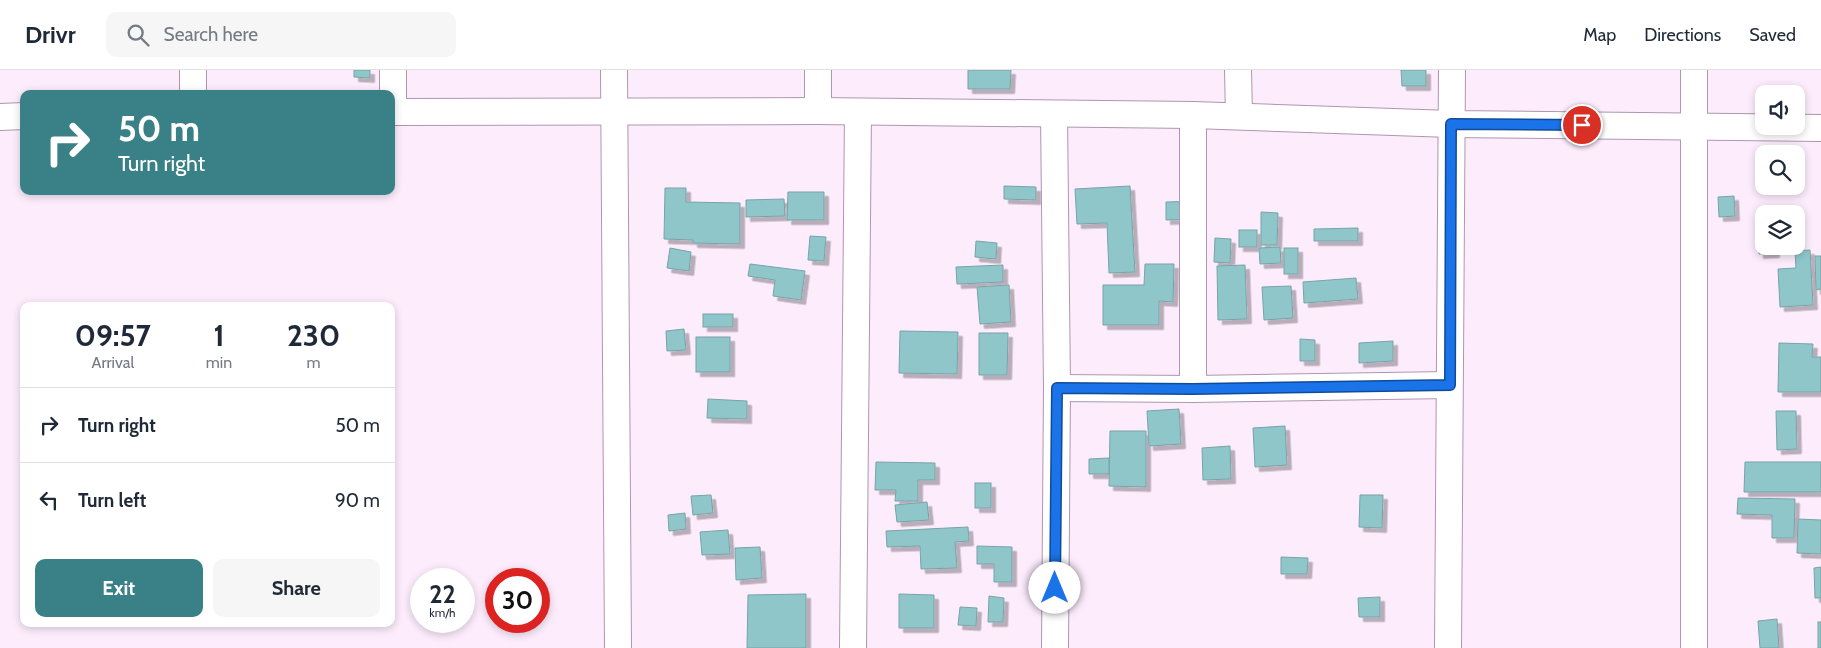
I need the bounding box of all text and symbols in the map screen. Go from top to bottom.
search box [106,12,456,57]
text: Drivr [25,20,76,49]
icon: search [124,21,152,49]
text: Search here [164,23,258,46]
text: Map [1583,24,1616,46]
text: Directions [1644,24,1721,46]
text: Saved [1749,24,1796,46]
map controls [1755,85,1805,255]
button: sound [1755,85,1805,135]
pin [1561,104,1603,146]
text: 50 m [118,107,200,150]
icon: right [35,110,100,175]
icon: arrive [1568,111,1596,139]
button: search [1755,145,1805,195]
text: Turn right [118,150,205,177]
button: layers [1755,205,1805,255]
text: 09:57 [75,317,151,354]
text: 1 [213,317,224,354]
text: 230 [287,317,340,354]
text: Arrival [92,353,134,372]
text: min [206,353,232,372]
text: m [307,353,321,372]
icon: right [35,411,63,439]
text: Turn right [78,414,156,437]
text: 50 m [336,414,380,437]
icon: left [35,486,63,514]
text: Turn left [78,489,146,512]
text: 90 m [335,489,380,512]
button: Exit [35,559,203,617]
button: Share [213,559,380,617]
position arrow [1028,561,1080,613]
speed limit sign: 30 [485,568,550,633]
text: 22 [429,579,456,609]
text: km/h [429,605,456,620]

